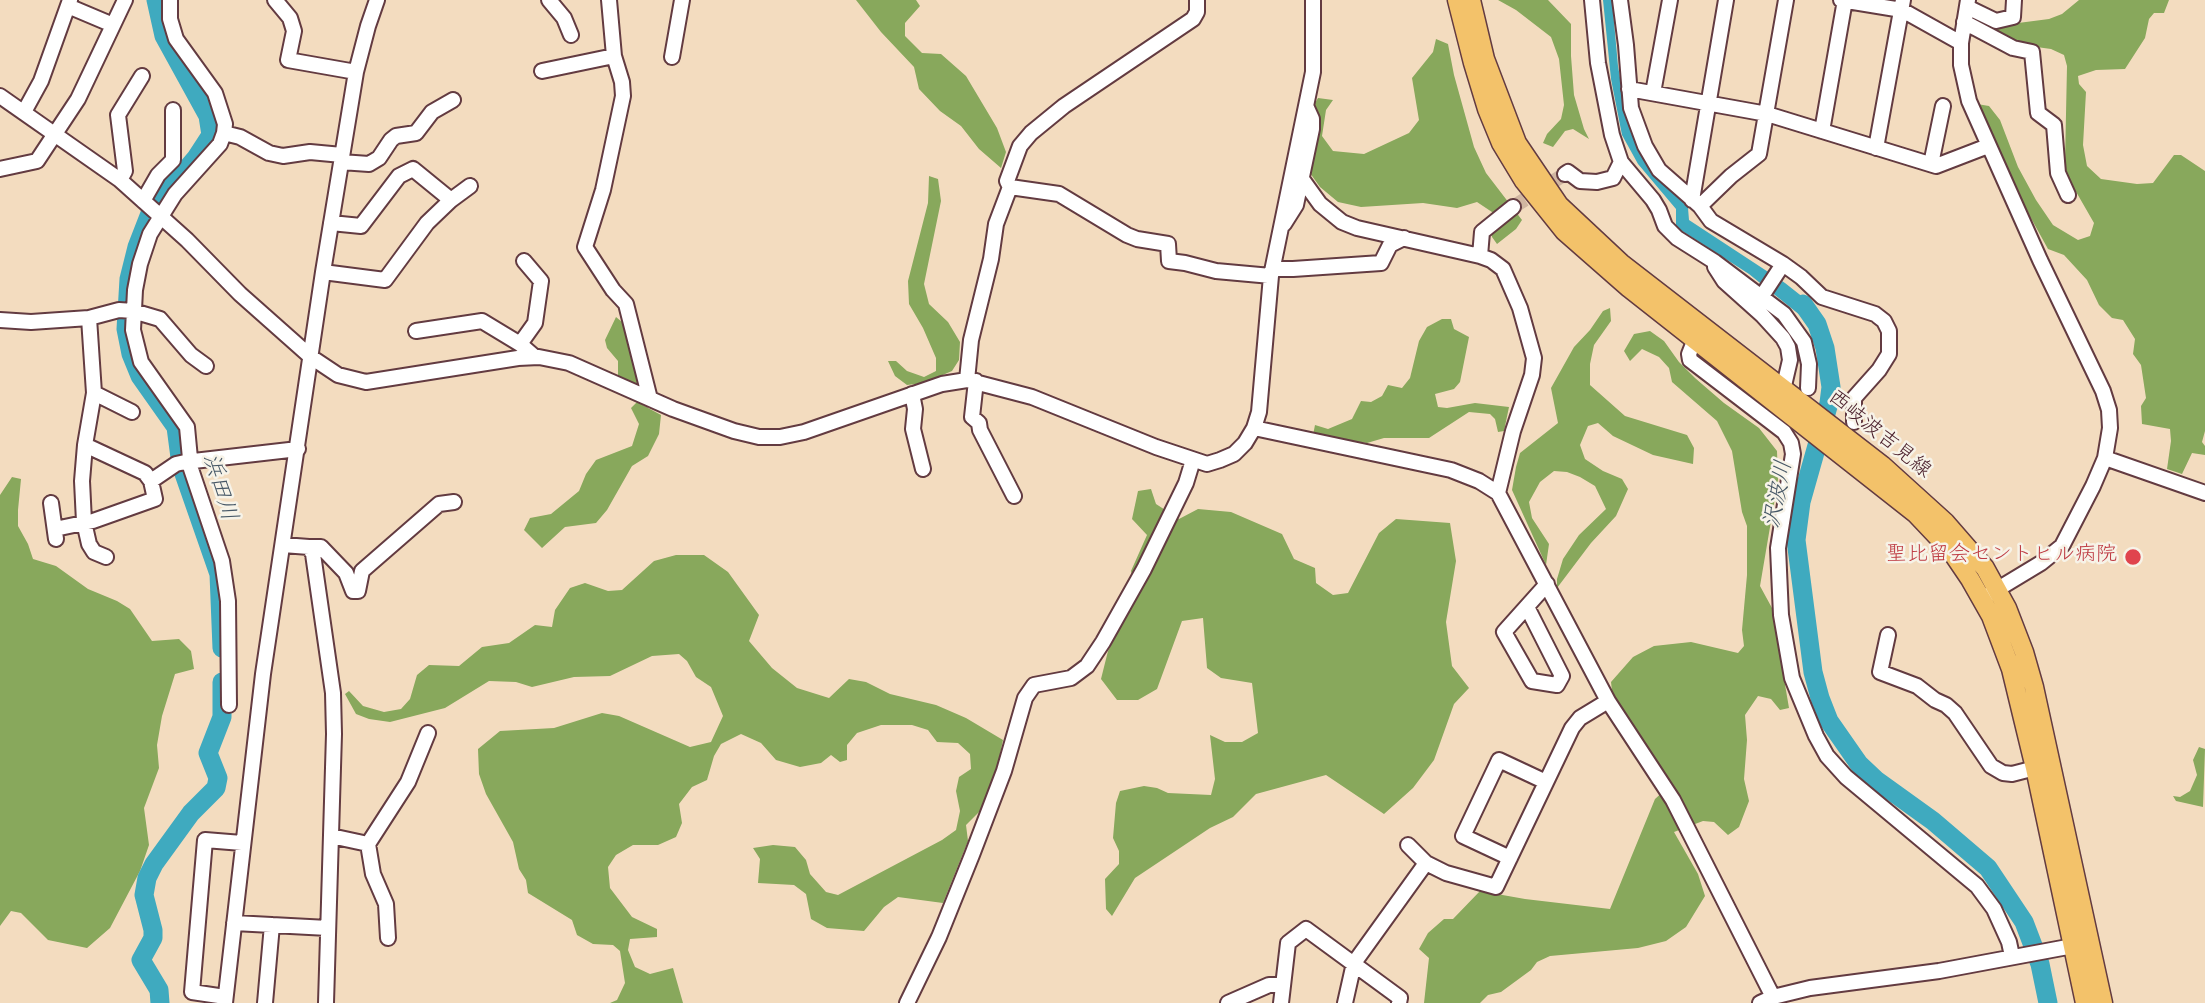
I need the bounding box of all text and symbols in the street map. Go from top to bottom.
street label: 西岐波吉見線 [1821,387,1935,485]
water label: 浜田川 [194,451,240,525]
water label: 沢波川 [1761,459,1801,531]
place label: 聖比留会セントヒル病院 [1886,544,2117,570]
marker: 聖比留会セントヒル病院 [2123,547,2143,567]

